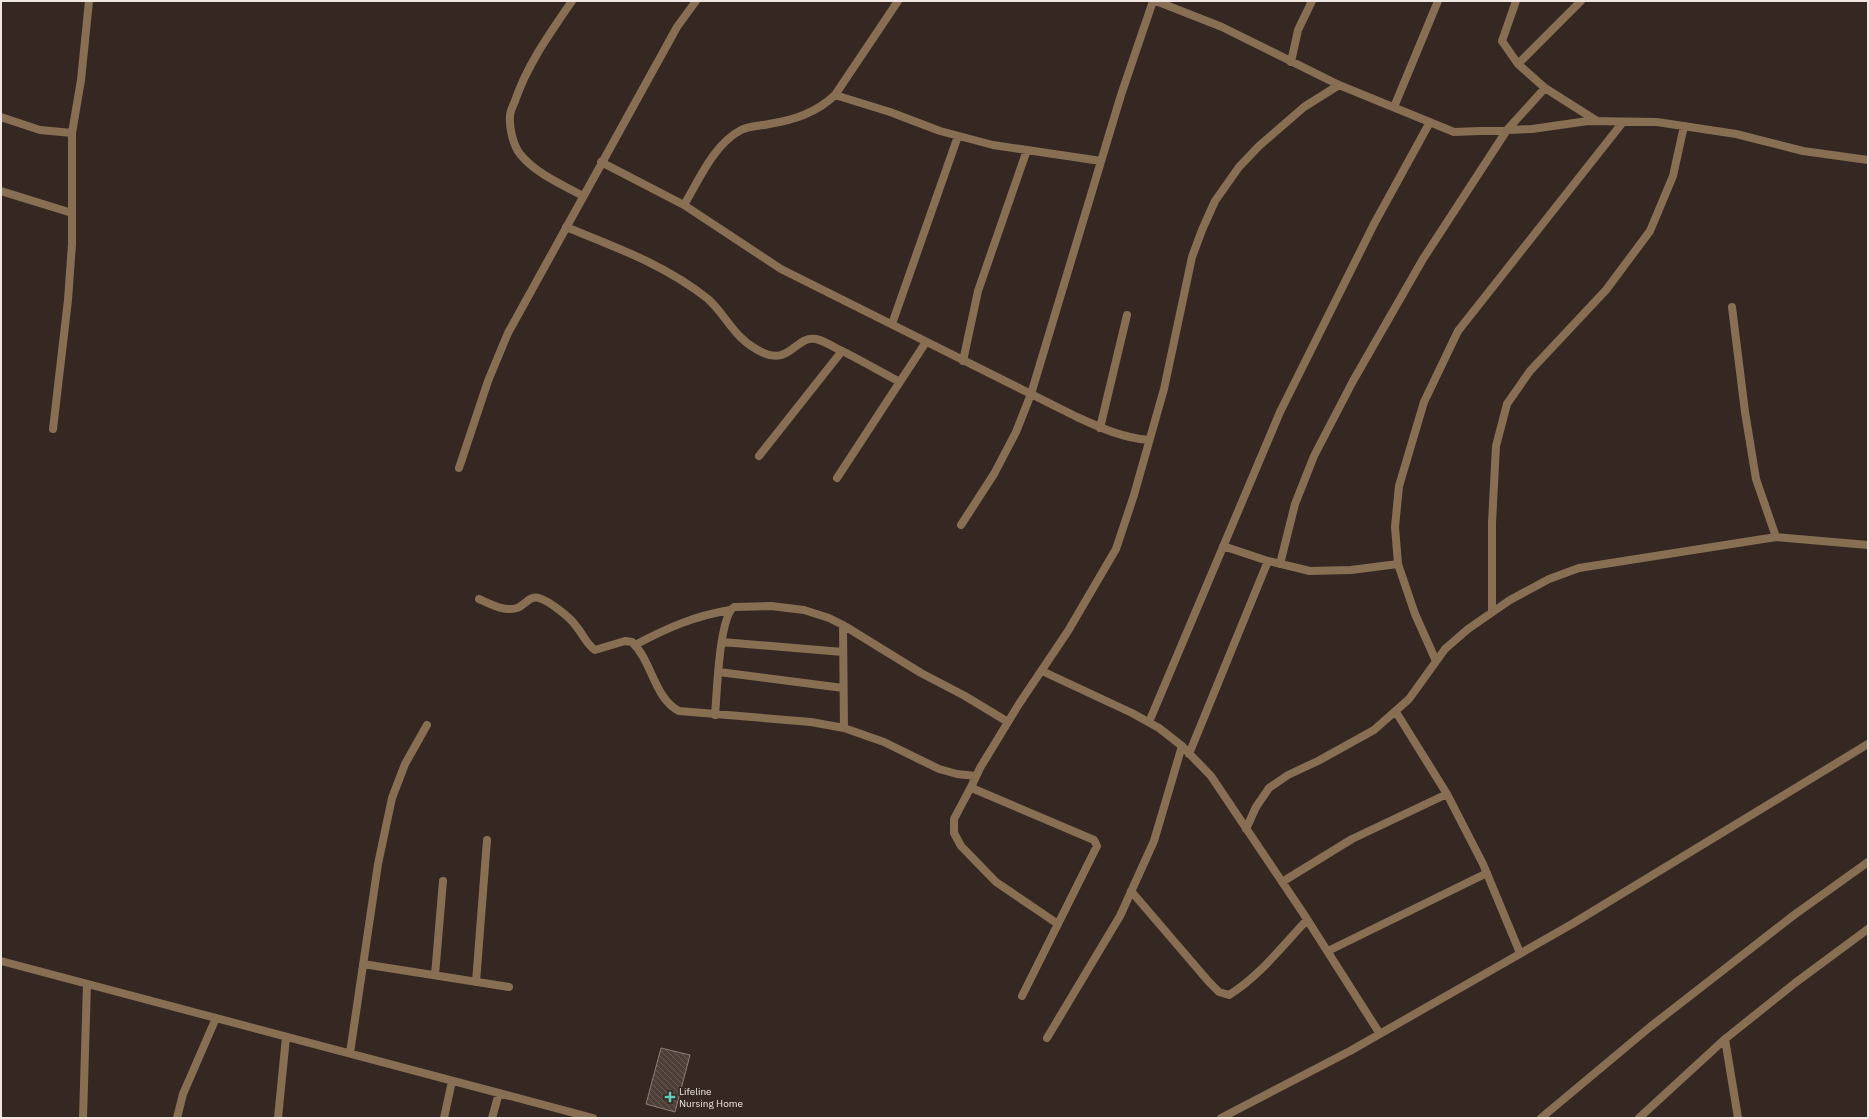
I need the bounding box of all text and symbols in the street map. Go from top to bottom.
place label: Lifeline Nursing Home [679,1085,744,1110]
marker: Lifeline Nursing Home [664,1091,676,1103]

